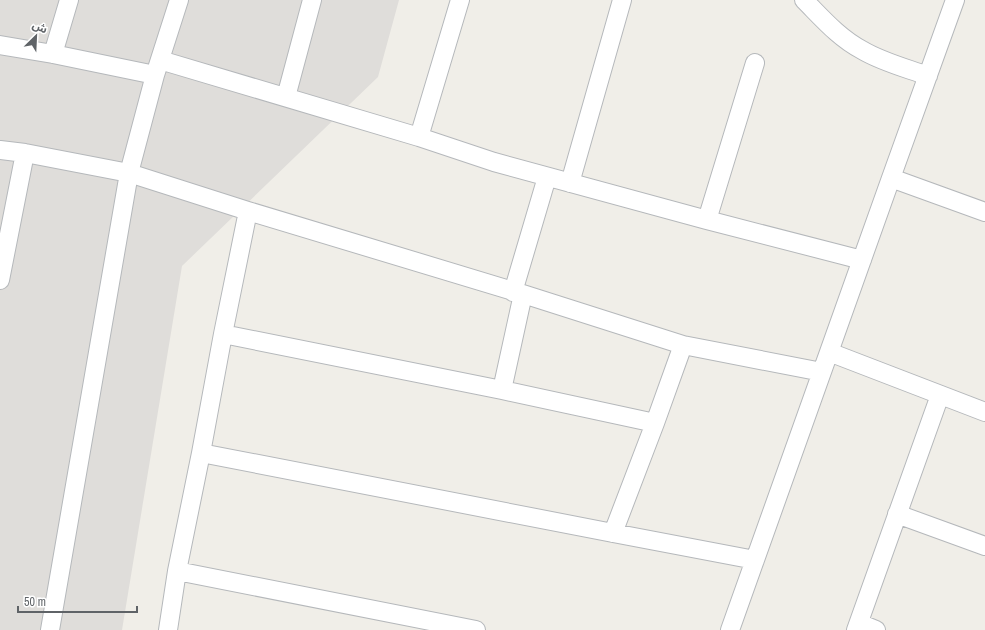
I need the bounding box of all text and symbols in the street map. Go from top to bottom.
north arrow [16,16,56,56]
text: ش [30,17,50,36]
scale bar [18,588,137,614]
text: 50 m [24,594,46,610]

